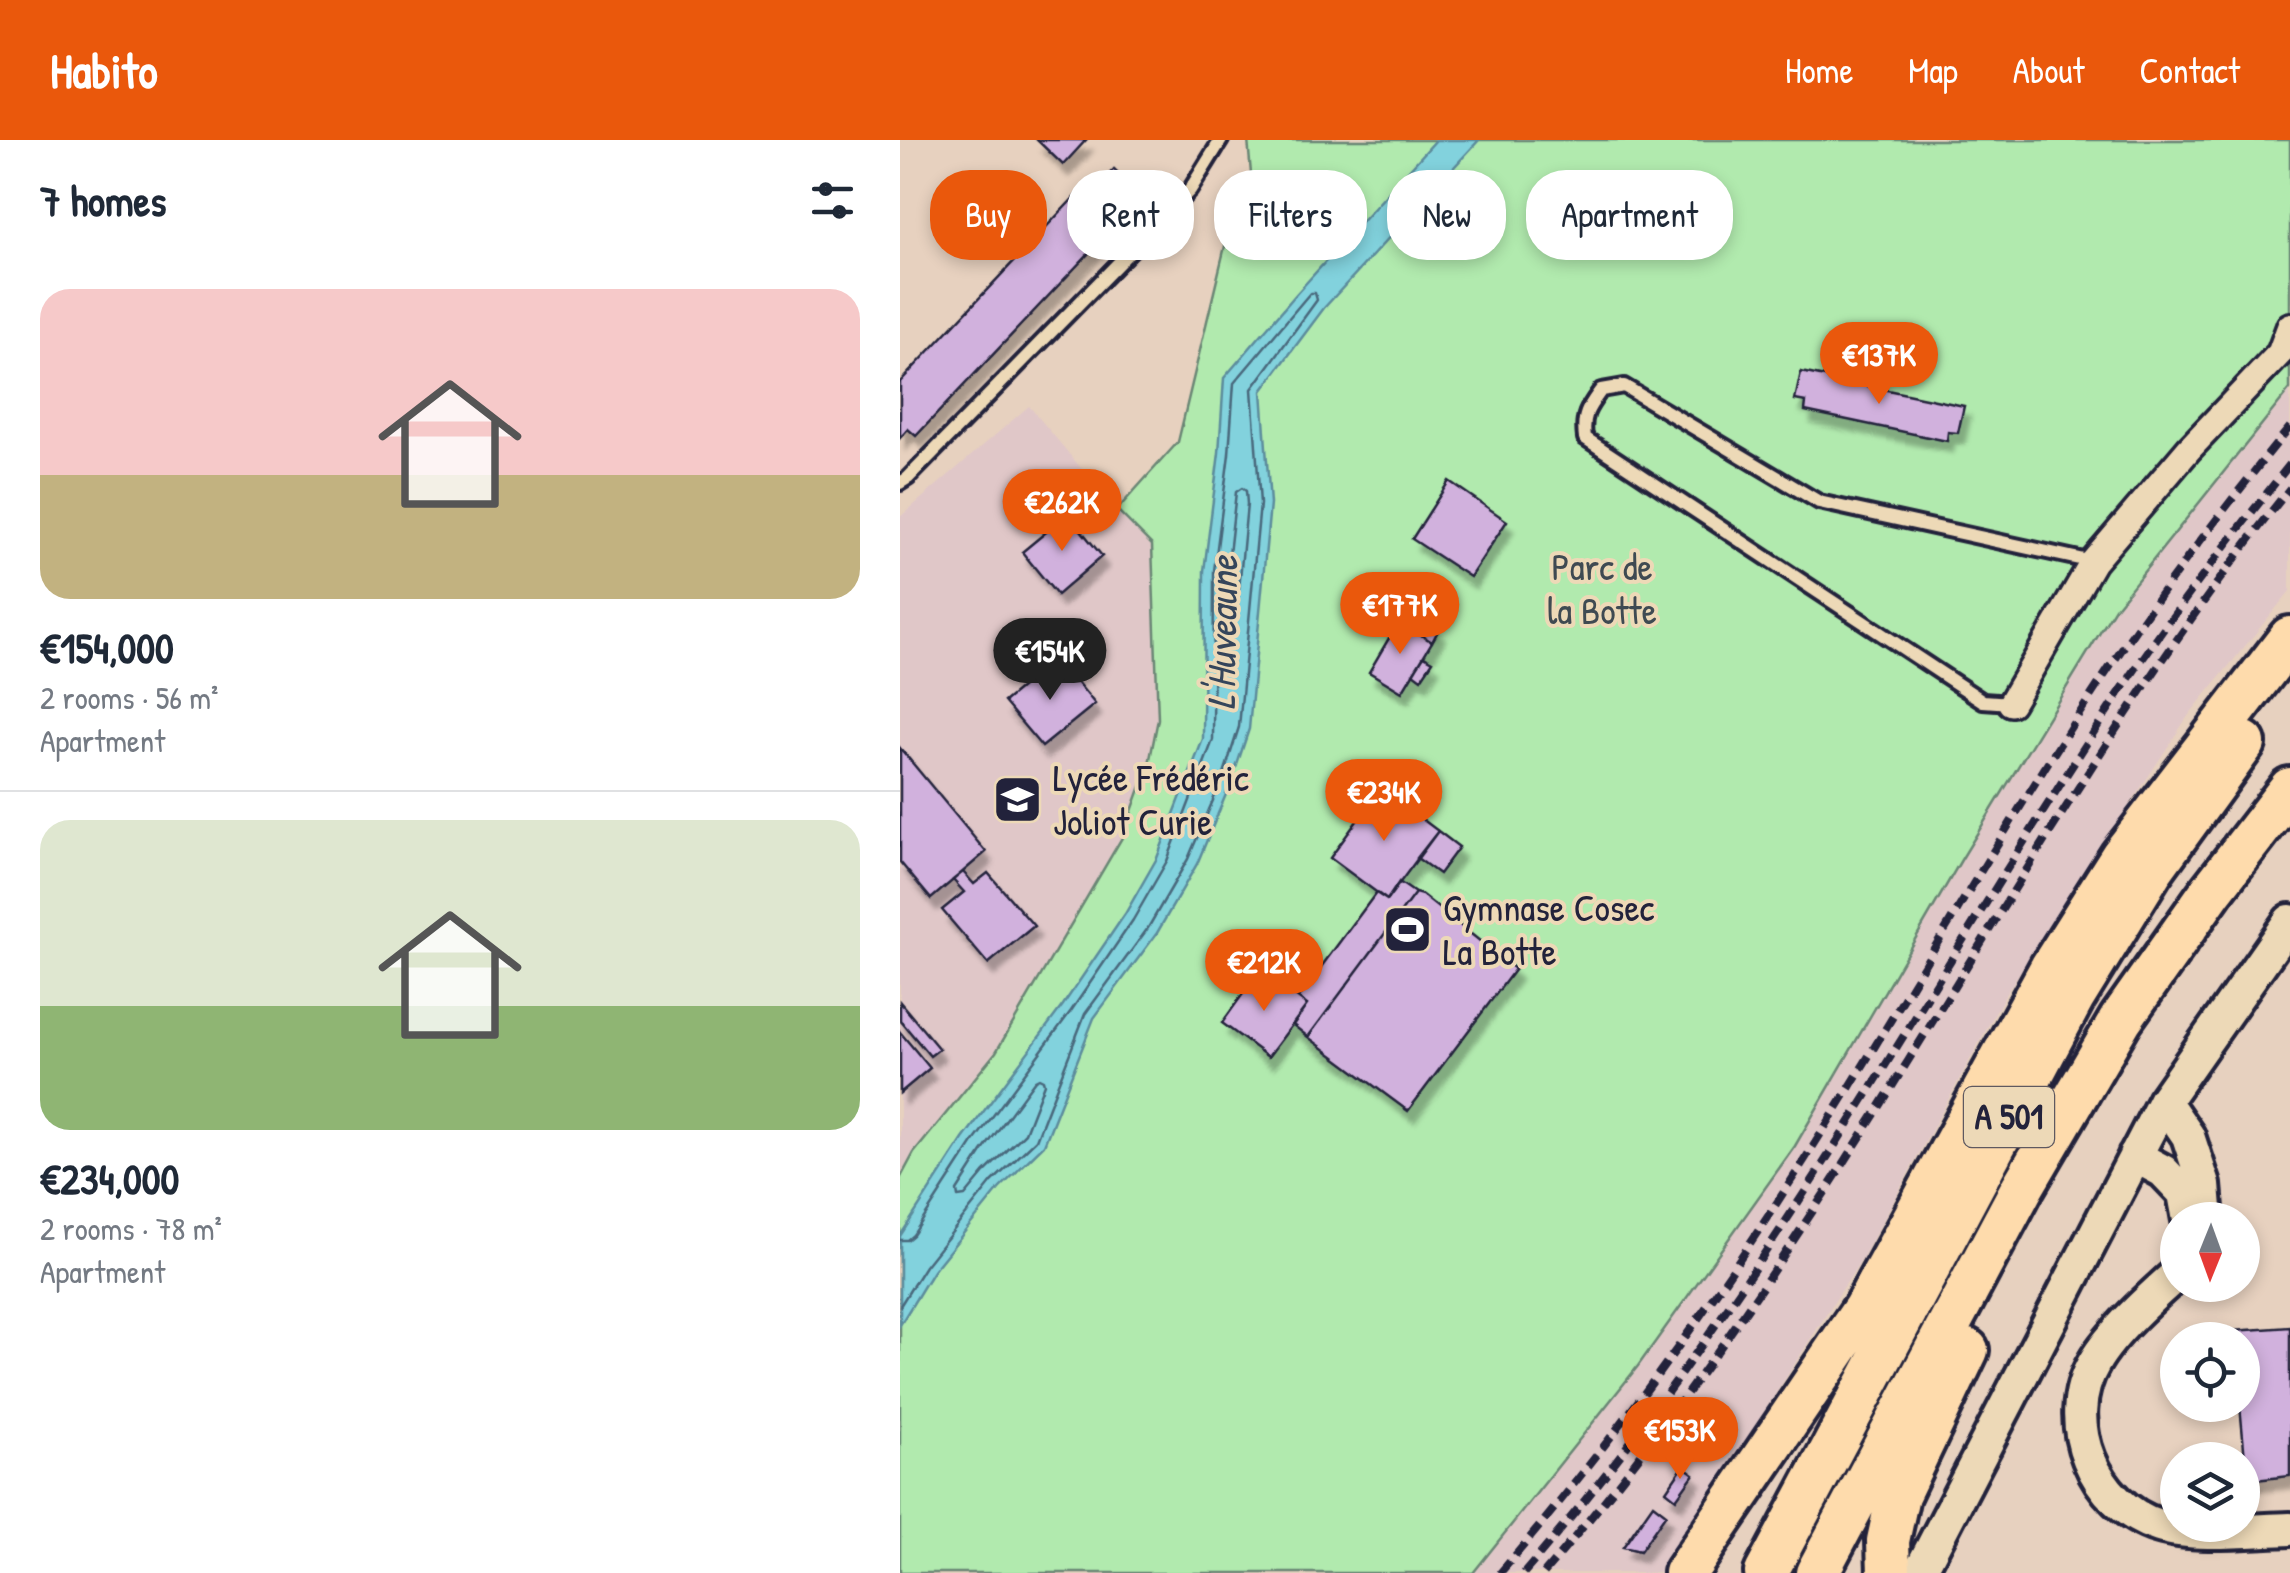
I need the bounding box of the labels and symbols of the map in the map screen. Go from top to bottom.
pin: €137K [1809,322,1949,407]
pin: €262K [992,469,1132,554]
park label: Parc de la Botte [1547,540,1657,636]
water label: L'Huveaune [1193,554,1249,710]
pin: €177K [1330,572,1470,657]
pin: €154K [980,618,1120,703]
place label: Lycée Frédéric Joliot Curie [1053,751,1249,847]
pin: €234K [1314,759,1454,844]
school or university icon: Lycée Frédéric Joliot Curie [992,774,1044,826]
place label: Gymnase Cosec La Botte [1443,881,1655,977]
sports icon: Gymnase Cosec La Botte [1382,904,1434,956]
pin: €212K [1194,929,1334,1014]
road number: A 501 [1964,1087,2054,1147]
north arrow [2160,1202,2260,1302]
pin: €153K [1610,1397,1750,1482]

